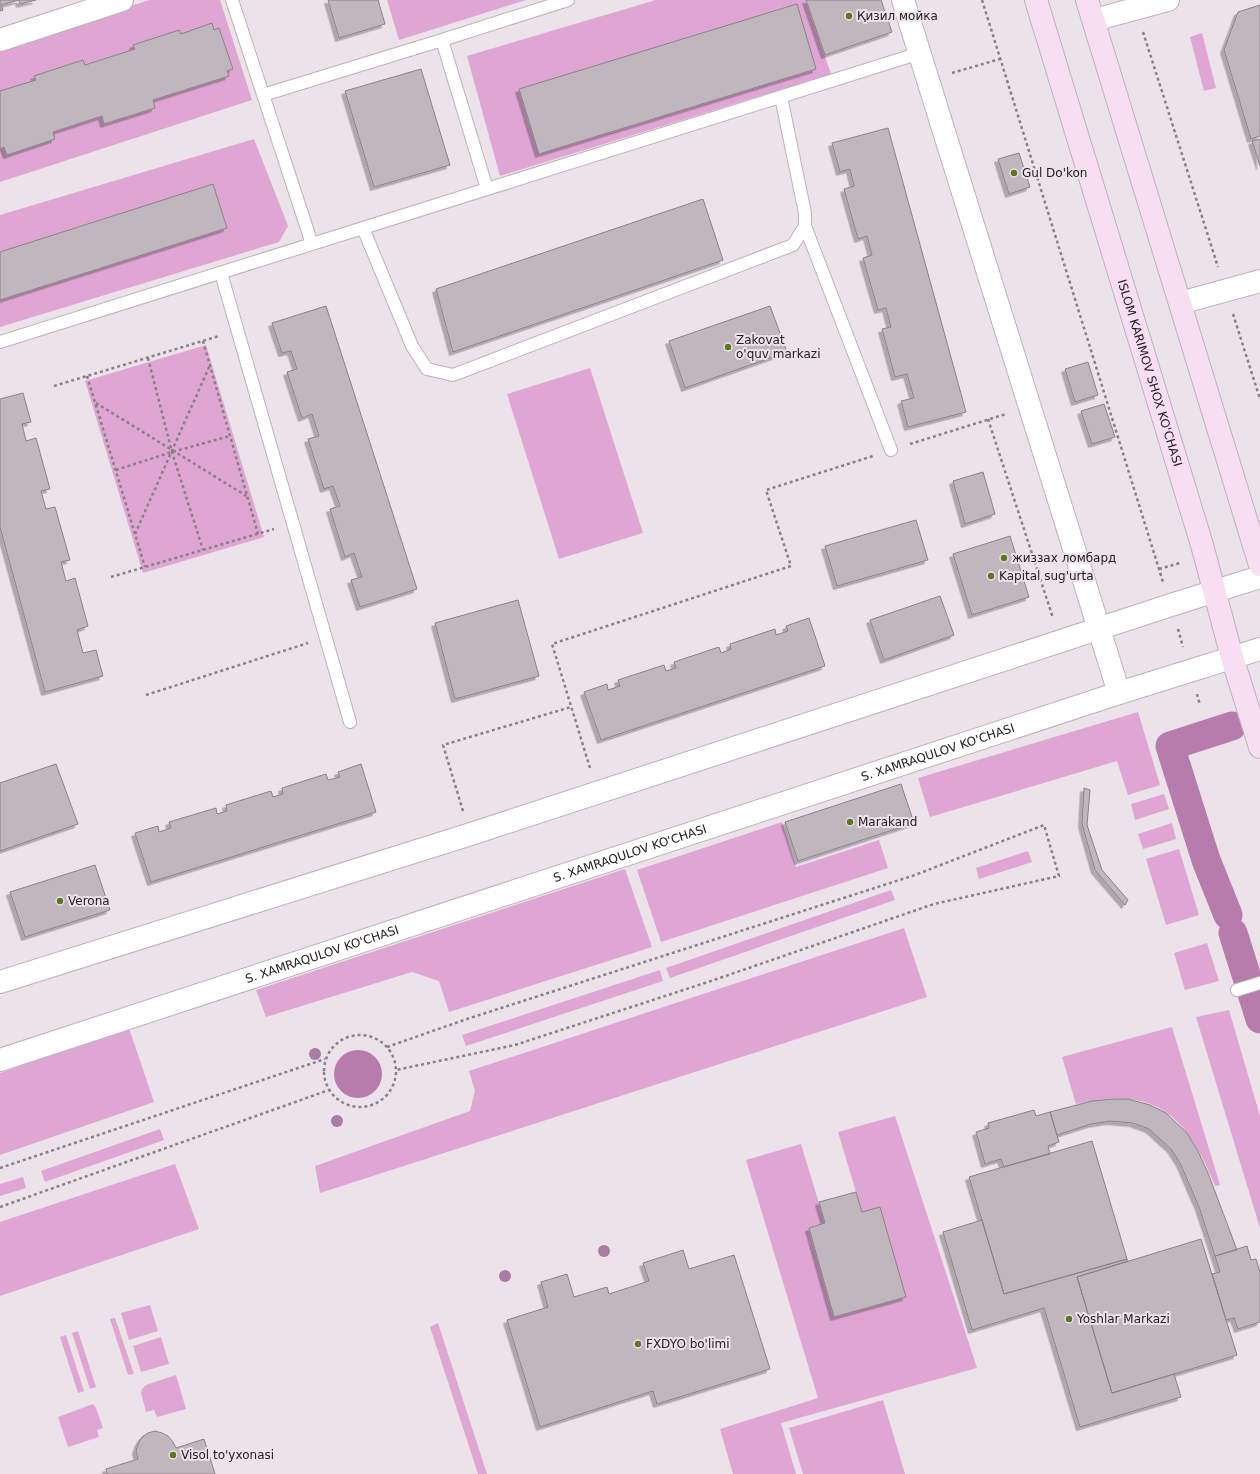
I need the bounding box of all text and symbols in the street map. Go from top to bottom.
place label: Қизил мойка [857,9,938,23]
marker: Қизил мойка [844,11,854,21]
place label: Gul Do'kon [1022,166,1087,180]
marker: Gul Do'kon [1009,168,1019,178]
street label: ISLOM KARIMOV SHOX KO'CHASI [1115,278,1185,468]
place label: Zakovat o'quv markazi [736,333,820,361]
marker: Zakovat o'quv markazi [723,342,733,352]
place label: жиззах ломбард [1012,551,1116,565]
marker: жиззах ломбард [999,553,1009,563]
place label: Kapital sug'urta [999,569,1094,583]
marker: Kapital sug'urta [986,571,996,581]
street label: S. XAMRAQULOV KO'CHASI [859,721,1016,784]
place label: Marakand [858,815,917,829]
marker: Marakand [845,817,855,827]
street label: S. XAMRAQULOV KO'CHASI [552,822,708,885]
place label: Verona [68,894,110,908]
marker: Verona [55,896,65,906]
street label: S. XAMRAQULOV KO'CHASI [244,923,401,986]
place label: Yoshlar Markazi [1076,1312,1170,1326]
marker: Yoshlar Markazi [1064,1314,1074,1324]
place label: FXDYO bo'limi [646,1337,730,1351]
marker: FXDYO bo'limi [633,1339,643,1349]
place label: Visol to'yxonasi [181,1448,274,1462]
marker: Visol to'yxonasi [168,1450,178,1460]

